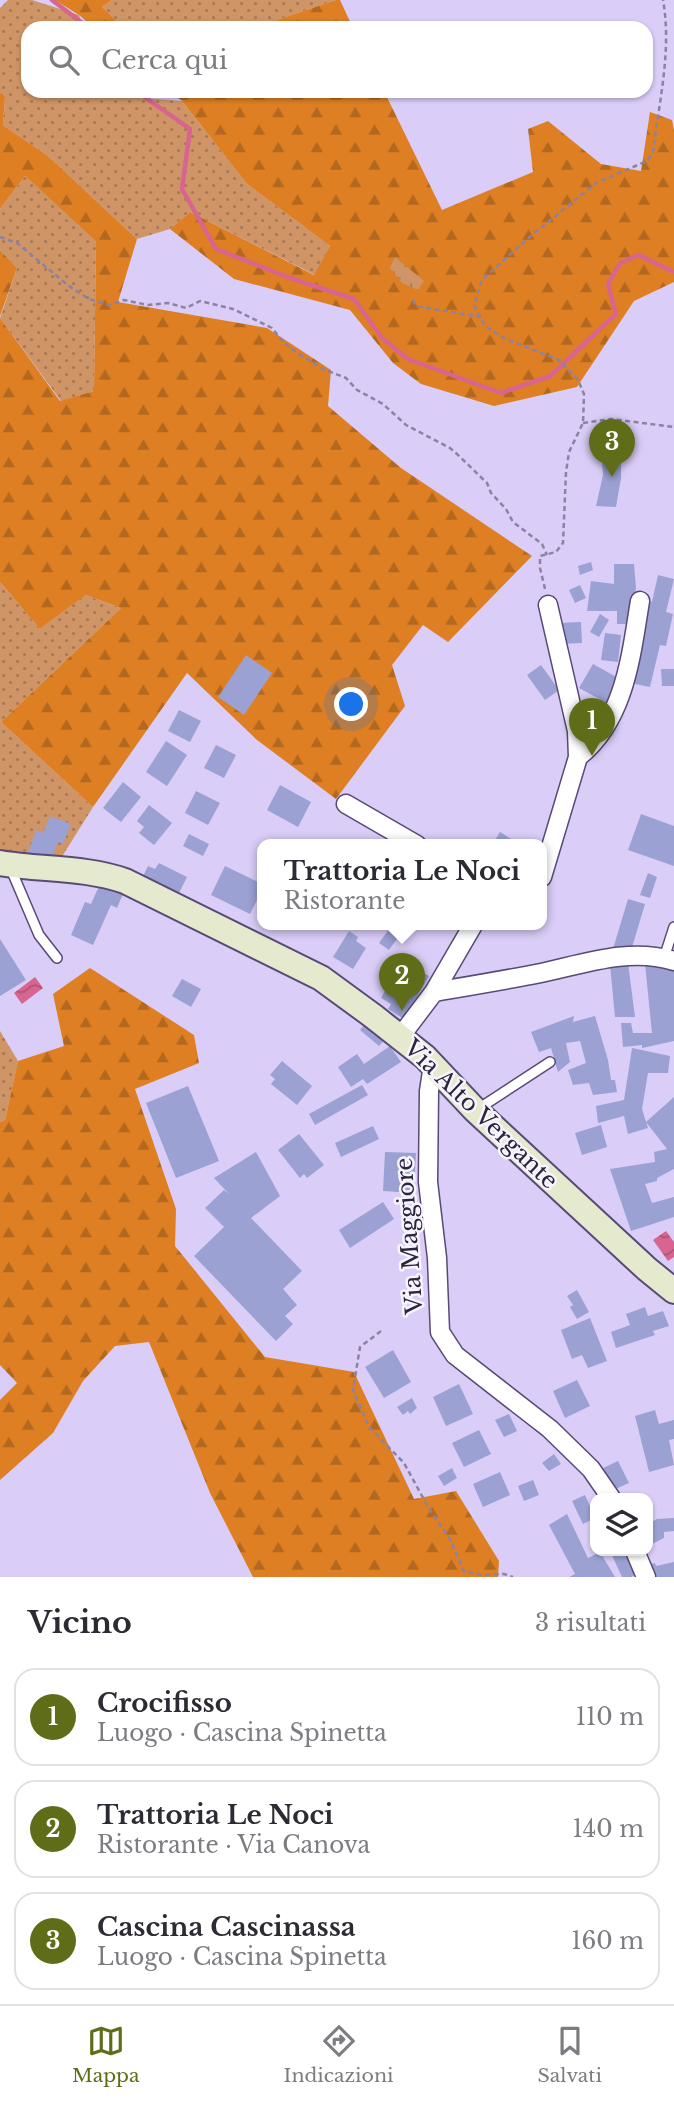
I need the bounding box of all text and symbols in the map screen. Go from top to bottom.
search box [21,21,653,98]
icon: search [45,41,83,79]
text: Cerca qui [101,44,228,76]
pin: 3 [589,419,635,477]
your location [334,687,368,721]
pin: 1 [569,698,615,756]
popup [257,839,547,930]
text: Trattoria Le Noci [284,855,520,887]
text: Ristorante [284,887,405,915]
pin: 2 [379,953,425,1011]
street label: Via Alto Vergante [398,1033,564,1195]
street label: Via Maggiore [390,1157,429,1316]
map controls [590,1493,653,1556]
button: layers [590,1493,653,1556]
text: Vicino [28,1604,132,1641]
text: 3 risultati [535,1609,646,1637]
text: Crocifisso [97,1687,232,1719]
text: 1 [48,1703,58,1731]
text: 110 m [576,1703,644,1731]
text: Luogo · Cascina Spinetta [97,1719,387,1747]
text: Trattoria Le Noci [97,1799,333,1831]
text: 2 [46,1815,60,1843]
text: 140 m [573,1815,644,1843]
text: Ristorante · Via Canova [97,1831,370,1859]
text: Cascina Cascinassa [97,1911,356,1943]
text: 3 [46,1927,60,1955]
text: 160 m [571,1927,644,1955]
text: Luogo · Cascina Spinetta [97,1943,387,1971]
tab: Mappa [72,2022,140,2087]
tab: Indicazioni [284,2022,394,2087]
tab: Salvati [538,2022,602,2087]

